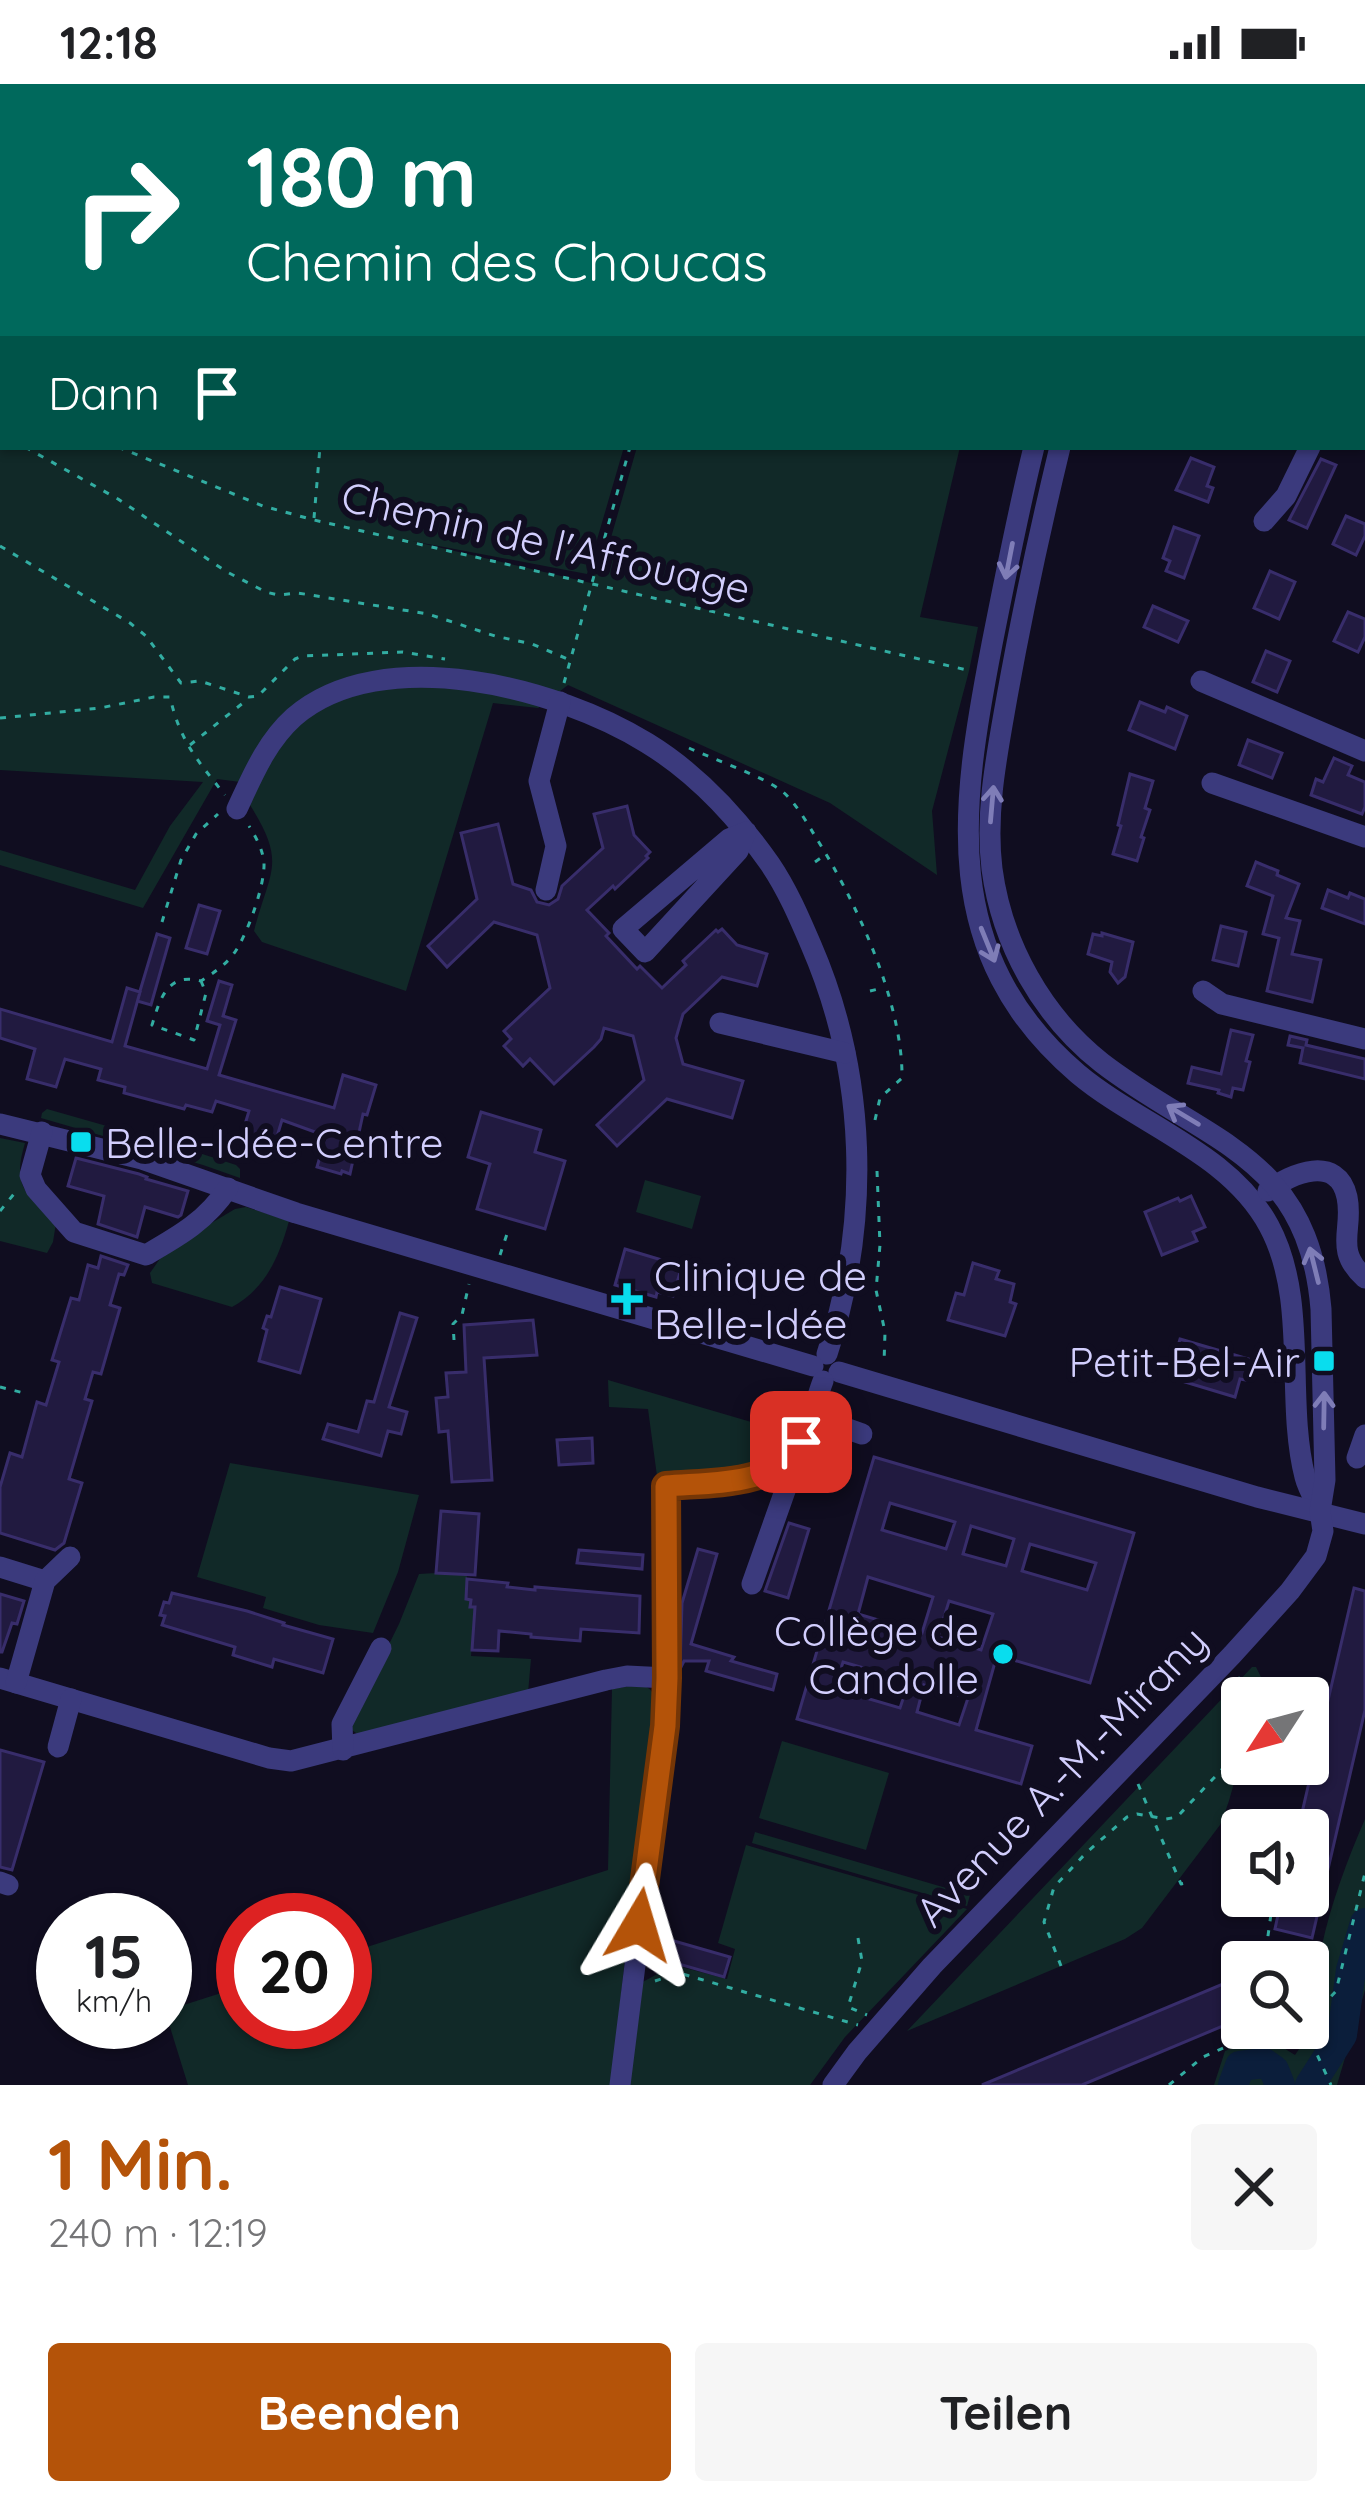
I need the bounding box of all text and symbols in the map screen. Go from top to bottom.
text: 12:18 [60,14,158,70]
text: 180 m [246,123,477,228]
icon: right [48,132,204,288]
text: Chemin des Choucas [246,227,768,295]
icon: arrive [184,360,250,426]
text: Dann [48,365,160,421]
street label: Chemin de l'Affouage [337,469,755,615]
one-way arrow [997,541,1019,580]
one-way arrow [981,785,1004,824]
one-way arrow [979,925,1001,962]
one-way arrow [1167,1103,1201,1127]
place label: Belle-Idée-Centre [105,1116,443,1169]
marker: Belle-Idée-Centre [68,1129,94,1155]
one-way arrow [1302,1247,1324,1285]
place label: Clinique de Belle-Idée [654,1249,867,1350]
marker: Clinique de Belle-Idée [611,1283,643,1315]
place label: Petit-Bel-Air [1068,1335,1300,1388]
marker: Petit-Bel-Air [1311,1348,1337,1374]
pin [750,1391,852,1493]
one-way arrow [1312,1391,1335,1430]
icon: arrive [768,1409,834,1475]
place label: Collège de Candolle [774,1604,979,1705]
street label: Avenue A.-M.-Mirany [904,1615,1218,1937]
marker: Collège de Candolle [990,1641,1016,1667]
north arrow [1221,1677,1329,1785]
map controls [1221,1677,1329,2049]
button: sound [1221,1809,1329,1917]
position arrow [576,1862,702,1988]
speed limit sign: 20 [216,1893,372,2049]
text: 15 [85,1918,143,1993]
button: search [1221,1941,1329,2049]
text: km/h [76,1982,152,2020]
text: 1 Min. [48,2118,233,2208]
button: close [1191,2124,1317,2250]
text: 240 m · 12:19 [48,2208,267,2257]
button: Beenden [48,2343,671,2481]
button: Teilen [695,2343,1317,2481]

